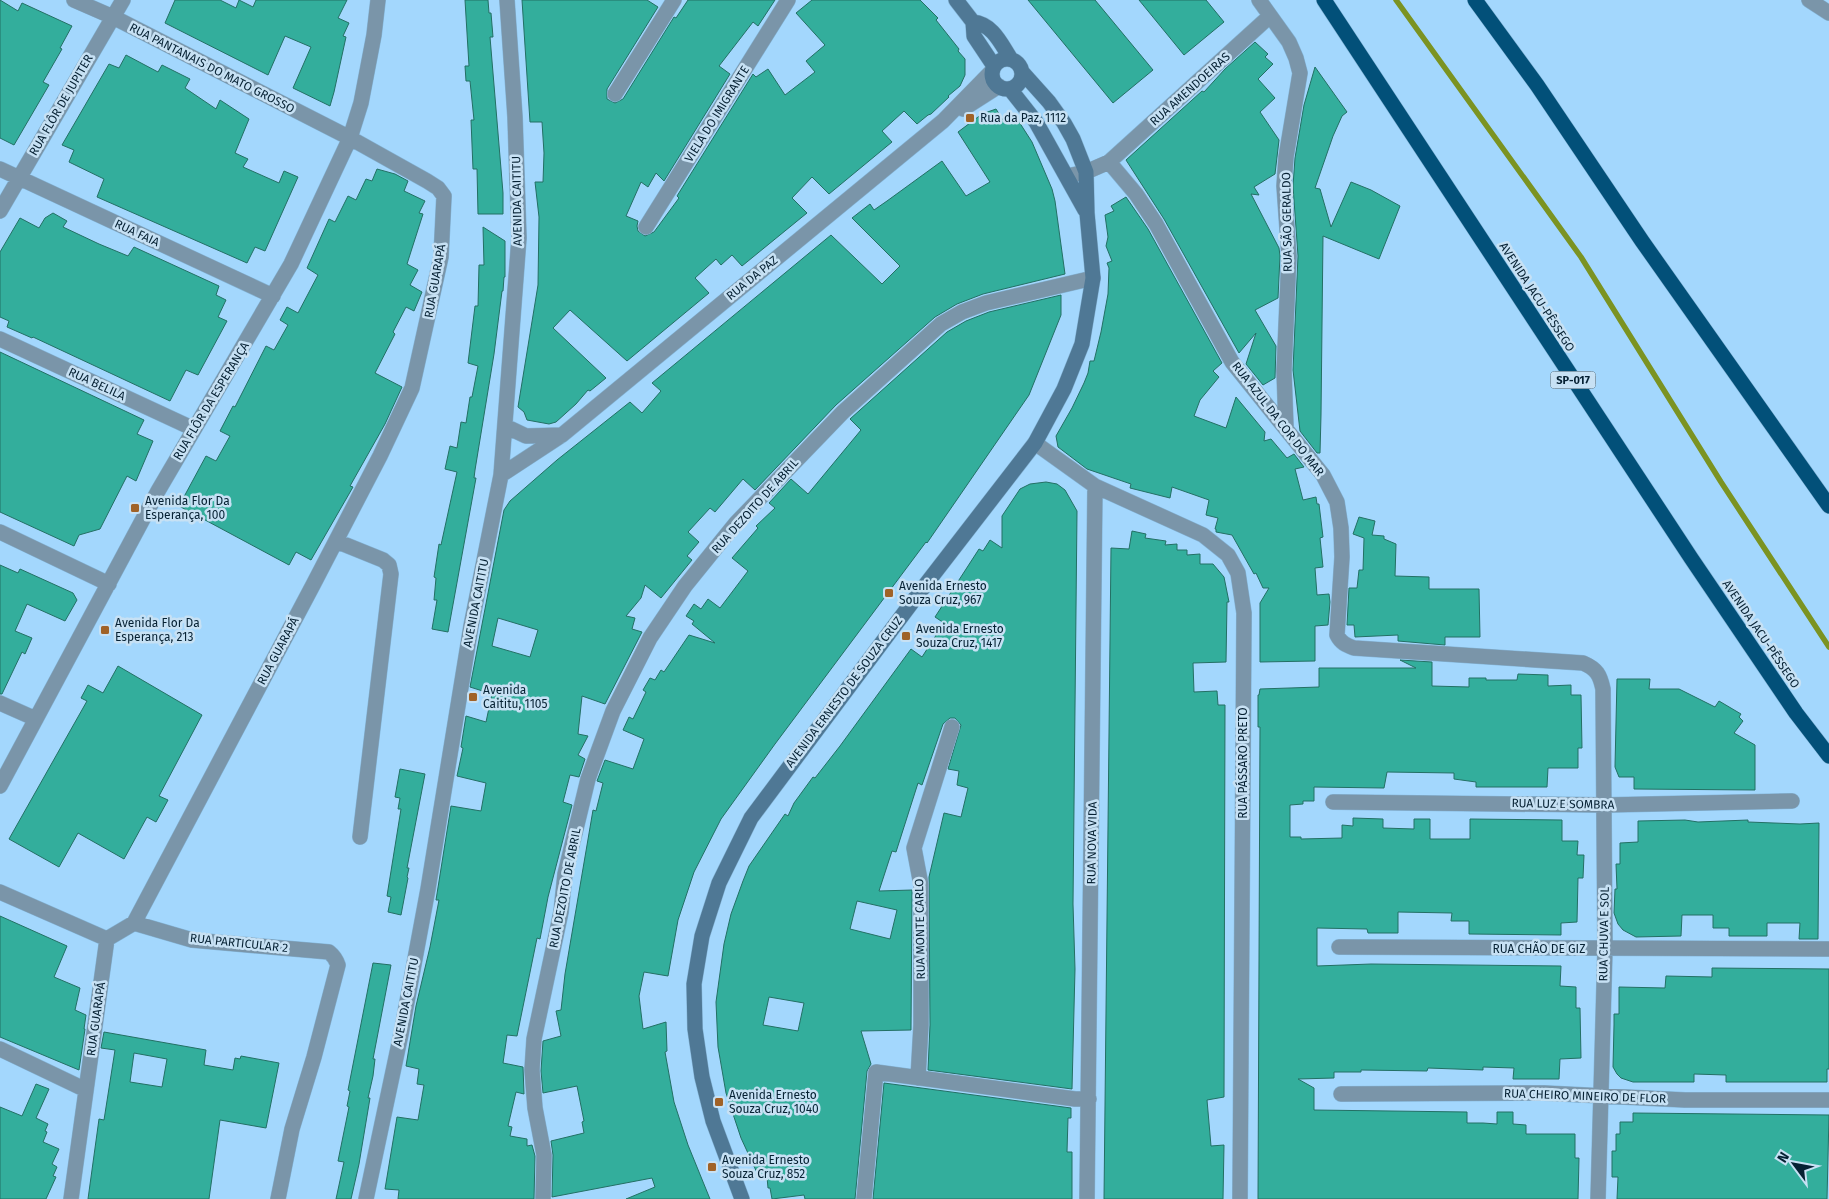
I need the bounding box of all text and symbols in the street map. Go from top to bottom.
street label: RUA PANTANAIS DO MATO GROSSO [127,20,297,116]
street label: RUA AMENDOEIRAS [1147,49,1233,129]
street label: RUA FLÔR DE JUPITER [25,51,96,158]
street label: VIELA DO IMIGRANTE [682,63,752,165]
place label: Rua da Paz, 1112 [980,111,1066,125]
marker: Rua da Paz, 1112 [964,112,976,124]
street label: AVENIDA CAITITU [509,156,525,246]
street label: RUA SÃO GERALDO [1278,172,1295,272]
street label: RUA FAIA [112,217,162,249]
street label: AVENIDA JACU-PÊSSEGO [1496,239,1578,354]
street label: RUA GUARAPÁ [421,243,448,319]
street label: RUA DA PAZ [723,253,781,303]
street label: RUA FLÔR DA ESPERANÇA [169,339,252,462]
street label: RUA AZUL DA COR DO MAR [1229,359,1327,479]
street label: RUA BELILA [66,365,128,403]
road number: SP-017 [1550,372,1596,388]
street label: RUA DEZOITO DE ABRIL [709,456,801,556]
place label: Avenida Flor Da Esperança, 100 [145,494,230,522]
marker: Avenida Flor Da Esperança, 100 [129,502,141,514]
street label: AVENIDA CAITITU [461,557,491,649]
street label: AVENIDA JACU-PÊSSEGO [1720,577,1803,691]
place label: Avenida Ernesto Souza Cruz, 967 [899,579,987,607]
marker: Avenida Ernesto Souza Cruz, 967 [883,587,895,599]
street label: RUA GUARAPÁ [253,614,302,687]
street label: AVENIDA ERNESTO DE SOUZA CRUZ [783,614,905,770]
place label: Avenida Flor Da Esperança, 213 [115,616,200,644]
place label: Avenida Ernesto Souza Cruz, 1417 [916,622,1004,650]
marker: Avenida Flor Da Esperança, 213 [99,624,111,636]
marker: Avenida Ernesto Souza Cruz, 1417 [900,630,912,642]
place label: Avenida Caititu, 1105 [483,683,548,711]
marker: Avenida Caititu, 1105 [467,691,479,703]
street label: RUA PÁSSARO PRETO [1235,707,1250,819]
street label: RUA LUZ E SOMBRA [1511,796,1615,812]
street label: RUA NOVA VIDA [1084,801,1100,884]
street label: RUA DEZOITO DE ABRIL [546,827,584,949]
street label: RUA MONTE CARLO [912,878,928,980]
street label: RUA CHUVA E SOL [1596,886,1612,982]
street label: RUA PARTICULAR 2 [189,931,289,955]
street label: RUA CHÃO DE GIZ [1493,941,1585,956]
street label: AVENIDA CAITITU [391,956,421,1048]
street label: RUA GUARAPÁ [83,981,108,1057]
street label: RUA CHEIRO MINEIRO DE FLOR [1504,1086,1666,1106]
place label: Avenida Ernesto Souza Cruz, 1040 [729,1088,819,1116]
marker: Avenida Ernesto Souza Cruz, 1040 [713,1096,725,1108]
north arrow [1769,1139,1819,1189]
text: N [1774,1149,1793,1166]
place label: Avenida Ernesto Souza Cruz, 852 [722,1153,810,1181]
marker: Avenida Ernesto Souza Cruz, 852 [706,1161,718,1173]

